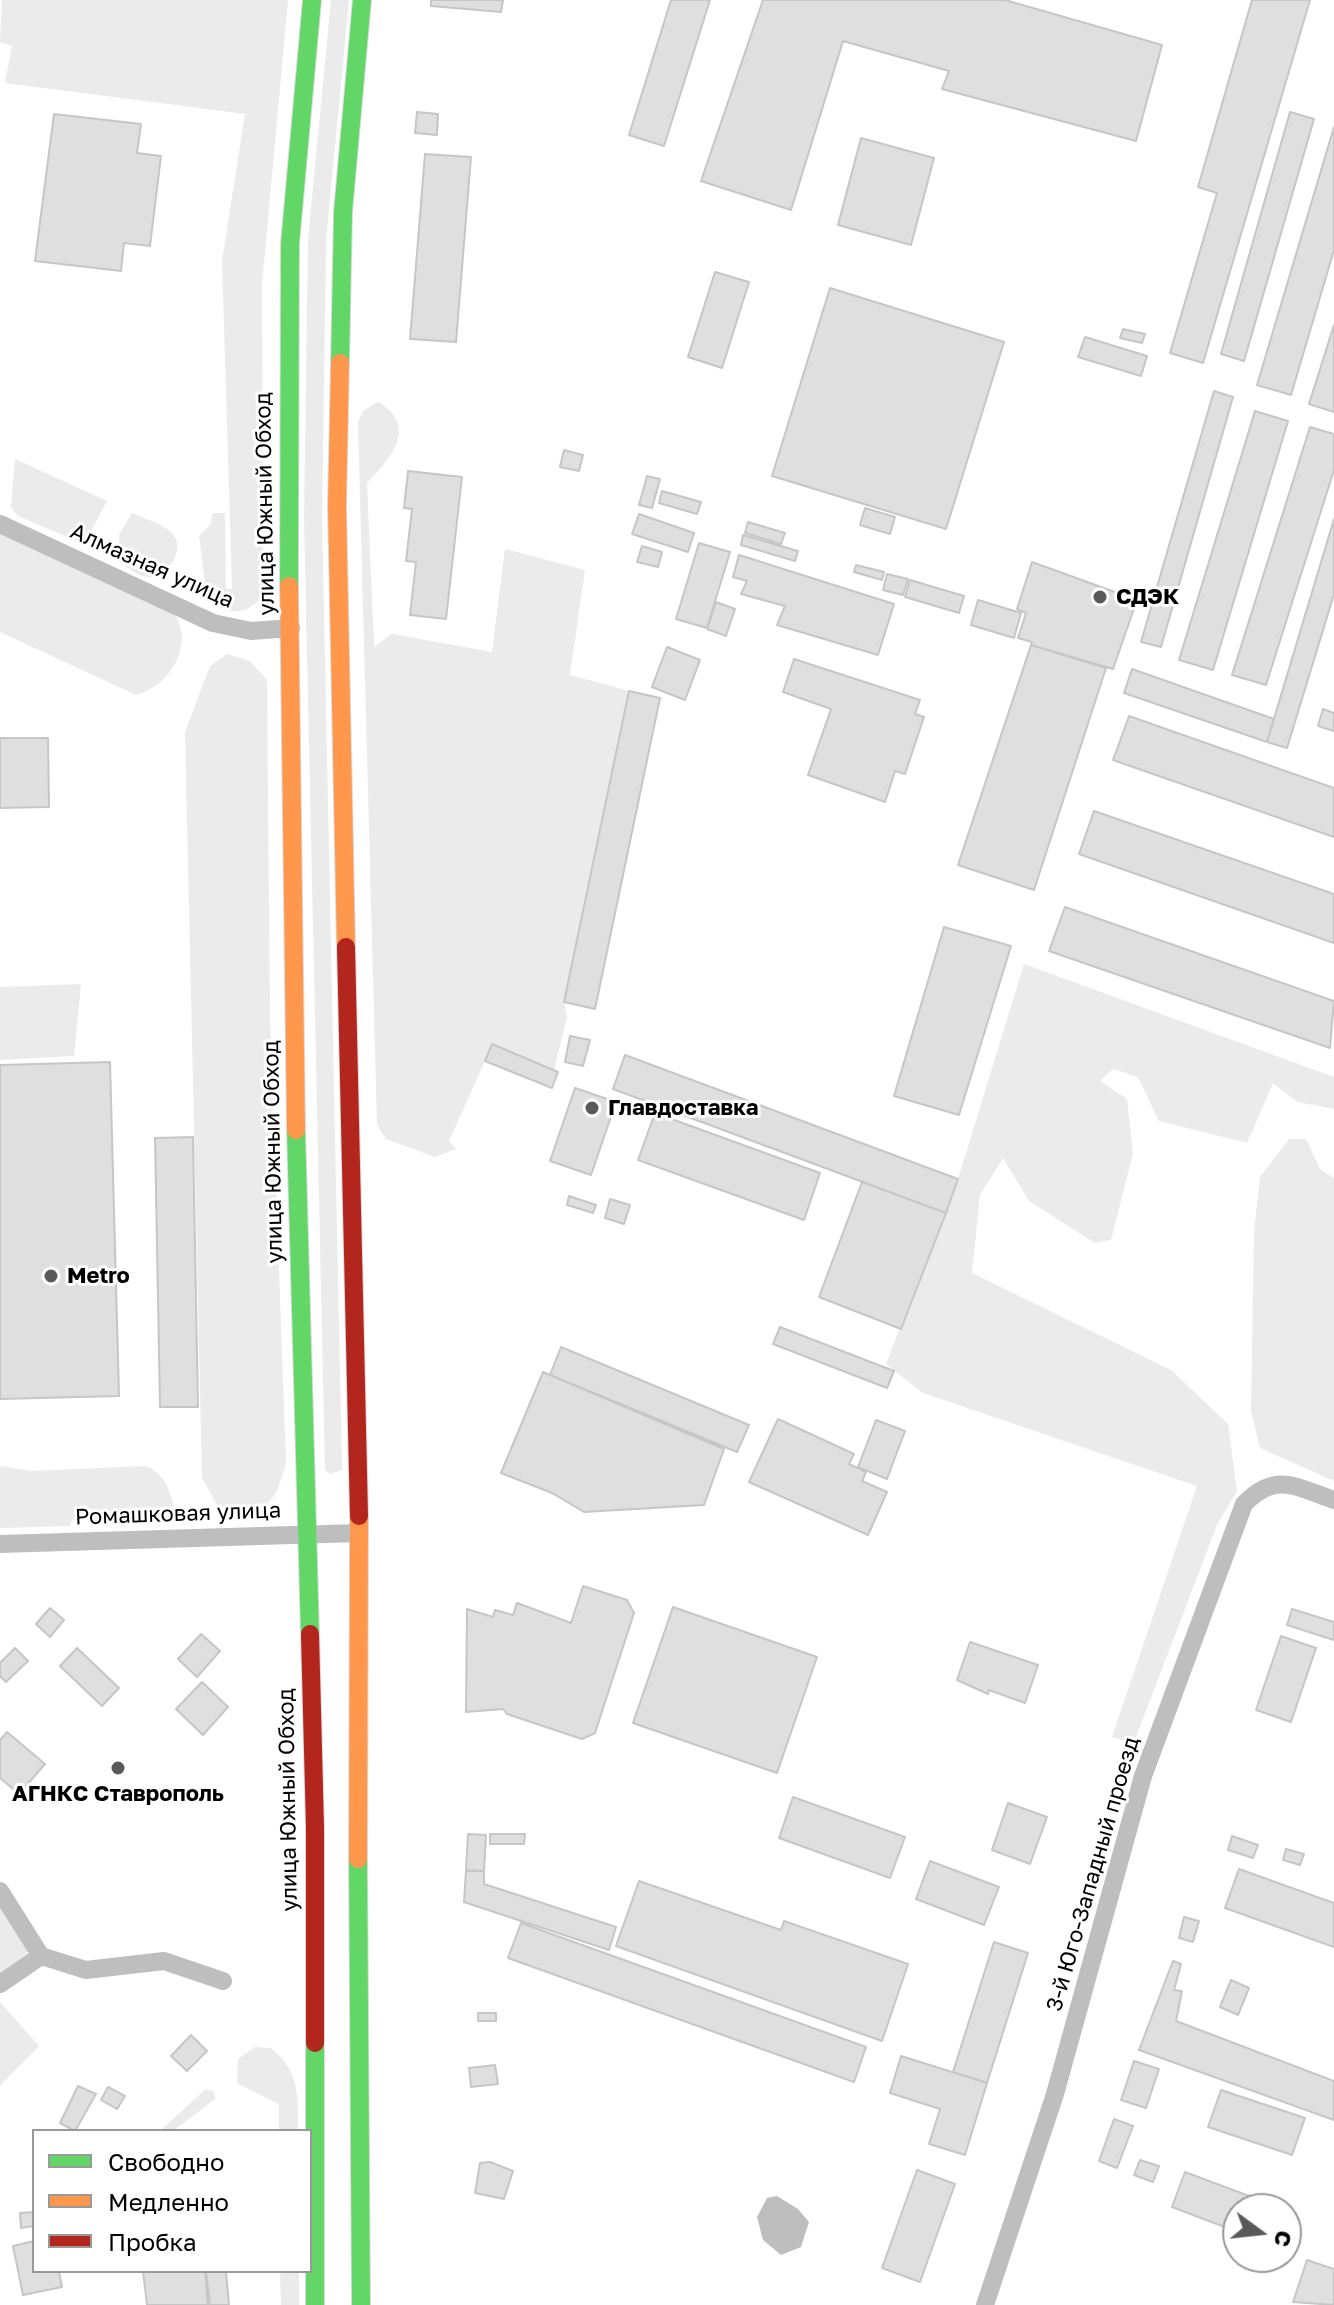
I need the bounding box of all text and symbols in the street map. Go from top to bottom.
street label: улица Южный Обход [250,392,280,616]
street label: Алмазная улица [66,518,238,614]
place label: СДЭК [1116,584,1179,610]
marker: СДЭК [1091,588,1109,606]
street label: улица Южный Обход [258,1040,288,1264]
place label: Главдоставка [608,1095,759,1121]
marker: Главдоставка [583,1099,601,1117]
place label: Metro [67,1263,130,1289]
marker: Metro [42,1267,60,1285]
street label: Ромашковая улица [74,1497,282,1531]
street label: улица Южный Обход [273,1688,303,1912]
street label: 3-й Юго-Западный проезд [1041,1734,1145,2014]
marker: АГНКС Ставрополь [109,1759,127,1777]
place label: АГНКС Ставрополь [12,1781,224,1807]
legend [32,2129,312,2273]
text: Свободно [108,2147,224,2176]
text: Медленно [108,2187,229,2216]
north arrow [1222,2193,1302,2273]
text: Пробка [108,2227,197,2256]
text: С [1269,2228,1299,2250]

